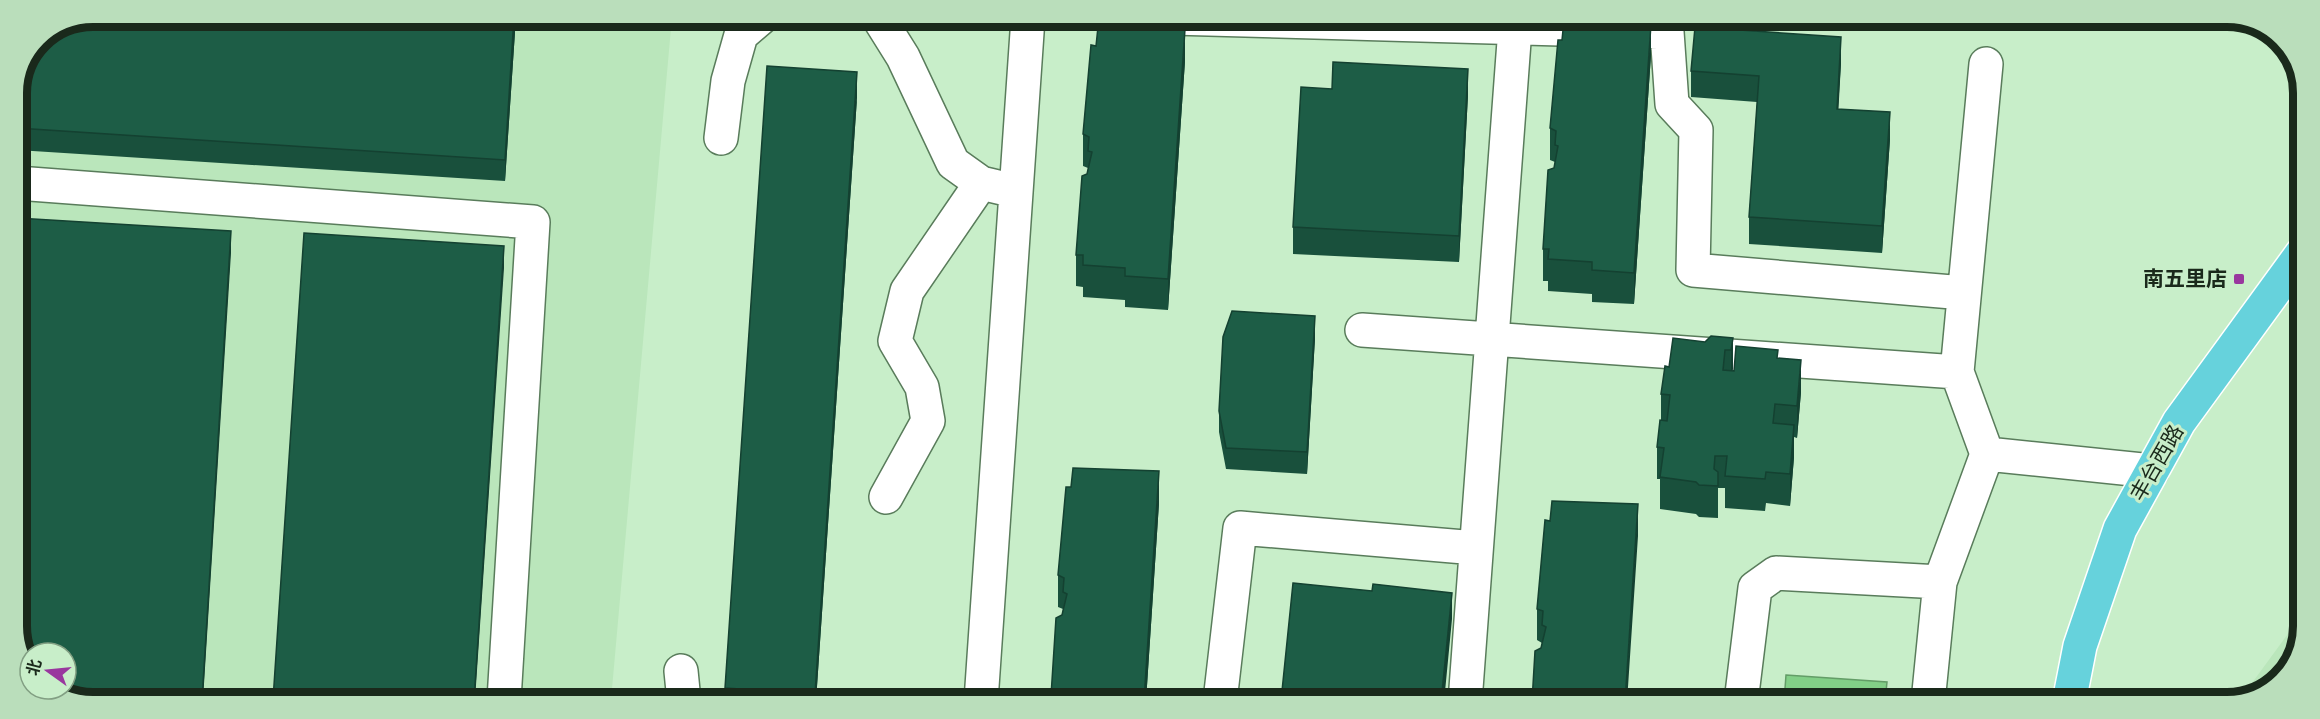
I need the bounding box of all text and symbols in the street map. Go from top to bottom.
place label: 南五里店 [2143,264,2227,294]
marker: 南五里店 [2232,272,2246,286]
street label: 丰台西路 [2123,419,2191,507]
north arrow [18,641,78,701]
text: 北 [22,657,47,678]

